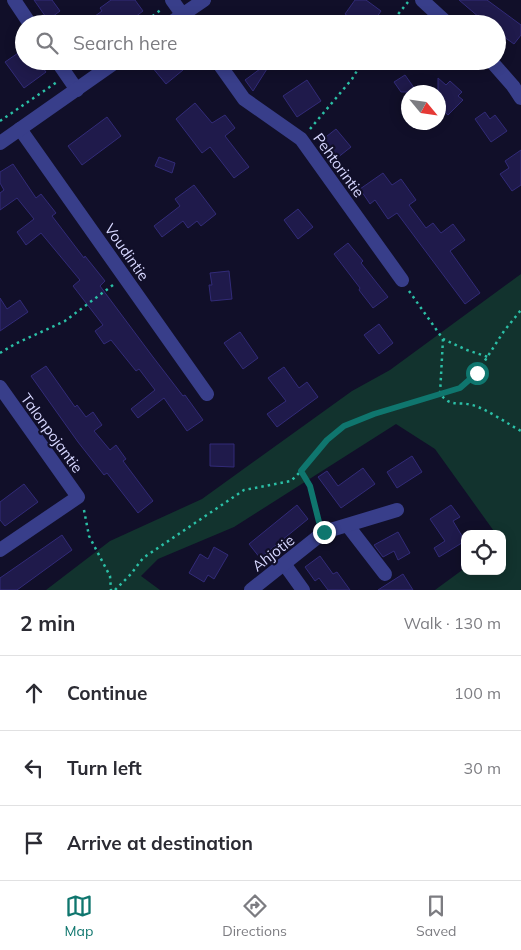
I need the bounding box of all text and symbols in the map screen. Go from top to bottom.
search box [15,15,506,70]
icon: search [33,29,61,57]
text: Search here [73,31,177,55]
north arrow [401,85,446,130]
street label: Pehtorintie [309,129,369,201]
street label: Voudintie [101,220,153,284]
route start [466,362,489,385]
street label: Talonpojantie [17,389,87,477]
route end [313,521,336,544]
street label: Ahjotie [248,530,298,576]
map controls [461,530,506,575]
button: locate [461,530,506,575]
text: 2 min [20,610,75,636]
text: Walk · 130 m [403,613,501,633]
icon: ahead [20,679,48,707]
text: Continue [67,681,147,705]
text: 100 m [454,683,501,703]
icon: left [20,754,48,782]
text: Turn left [67,756,142,780]
text: 30 m [464,758,501,778]
icon: arrive [20,829,48,857]
text: Arrive at destination [67,831,253,855]
tab: Map [65,892,93,940]
tab: Directions [222,892,287,940]
tab: Saved [416,892,456,940]

